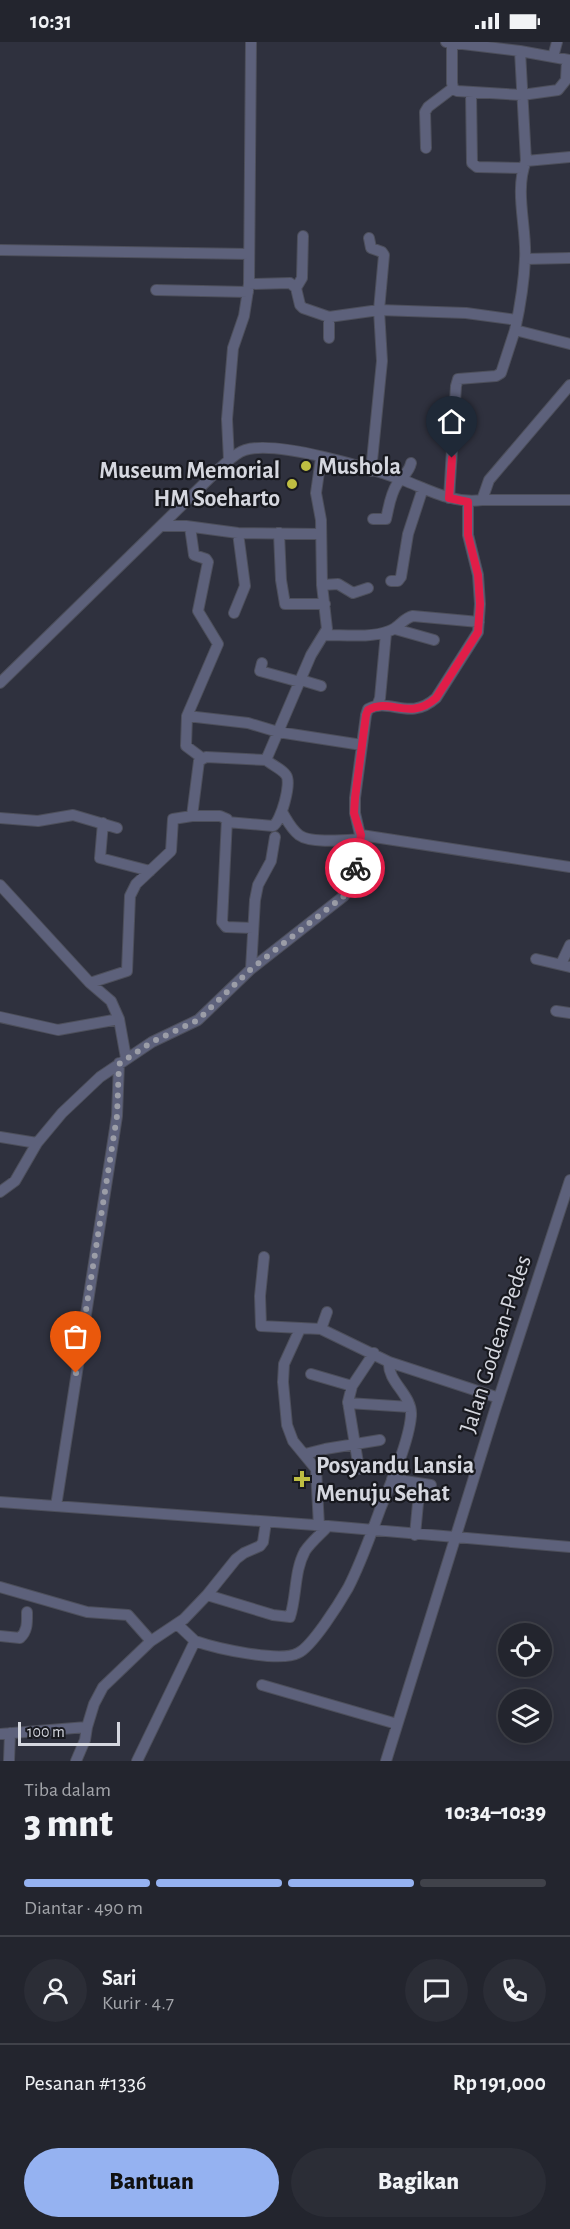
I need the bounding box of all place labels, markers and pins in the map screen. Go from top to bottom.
pin [426,396,477,458]
place label: Mushola [318,455,401,479]
place label: Museum Memorial HM Soeharto [99,459,280,511]
marker: Mushola [299,459,313,473]
marker: Museum Memorial HM Soeharto [285,477,299,491]
pin [50,1311,101,1373]
place label: Posyandu Lansia Menuju Sehat [316,1454,474,1506]
marker: Posyandu Lansia Menuju Sehat [293,1470,311,1488]

